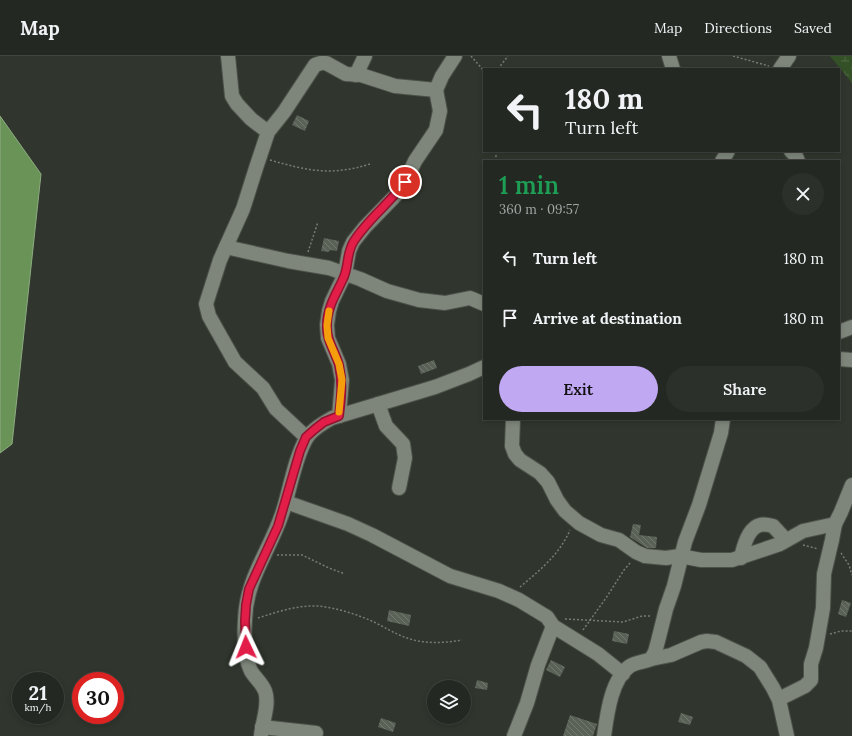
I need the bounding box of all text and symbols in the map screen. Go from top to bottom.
text: Map [20,16,60,40]
text: Map [654,19,682,37]
text: Directions [704,19,772,37]
text: Saved [794,19,832,37]
text: 180 m [565,81,643,117]
icon: left [499,84,551,136]
text: Turn left [565,116,638,139]
pin [388,165,422,199]
text: 1 min [499,170,559,201]
icon: arrive [394,171,416,193]
button: close [782,173,824,215]
text: 360 m · 09:57 [499,201,579,218]
icon: left [499,247,521,269]
text: Turn left [533,249,597,268]
text: 180 m [783,249,824,268]
icon: arrive [499,307,521,329]
text: Arrive at destination [533,309,682,328]
text: 180 m [783,309,824,328]
button: Exit [499,366,658,412]
button: Share [666,366,824,412]
position arrow [225,626,267,668]
speed limit sign: 30 [72,672,124,724]
text: 21 [29,680,47,705]
map controls [427,680,471,724]
button: layers [427,680,471,724]
text: km/h [24,701,52,714]

